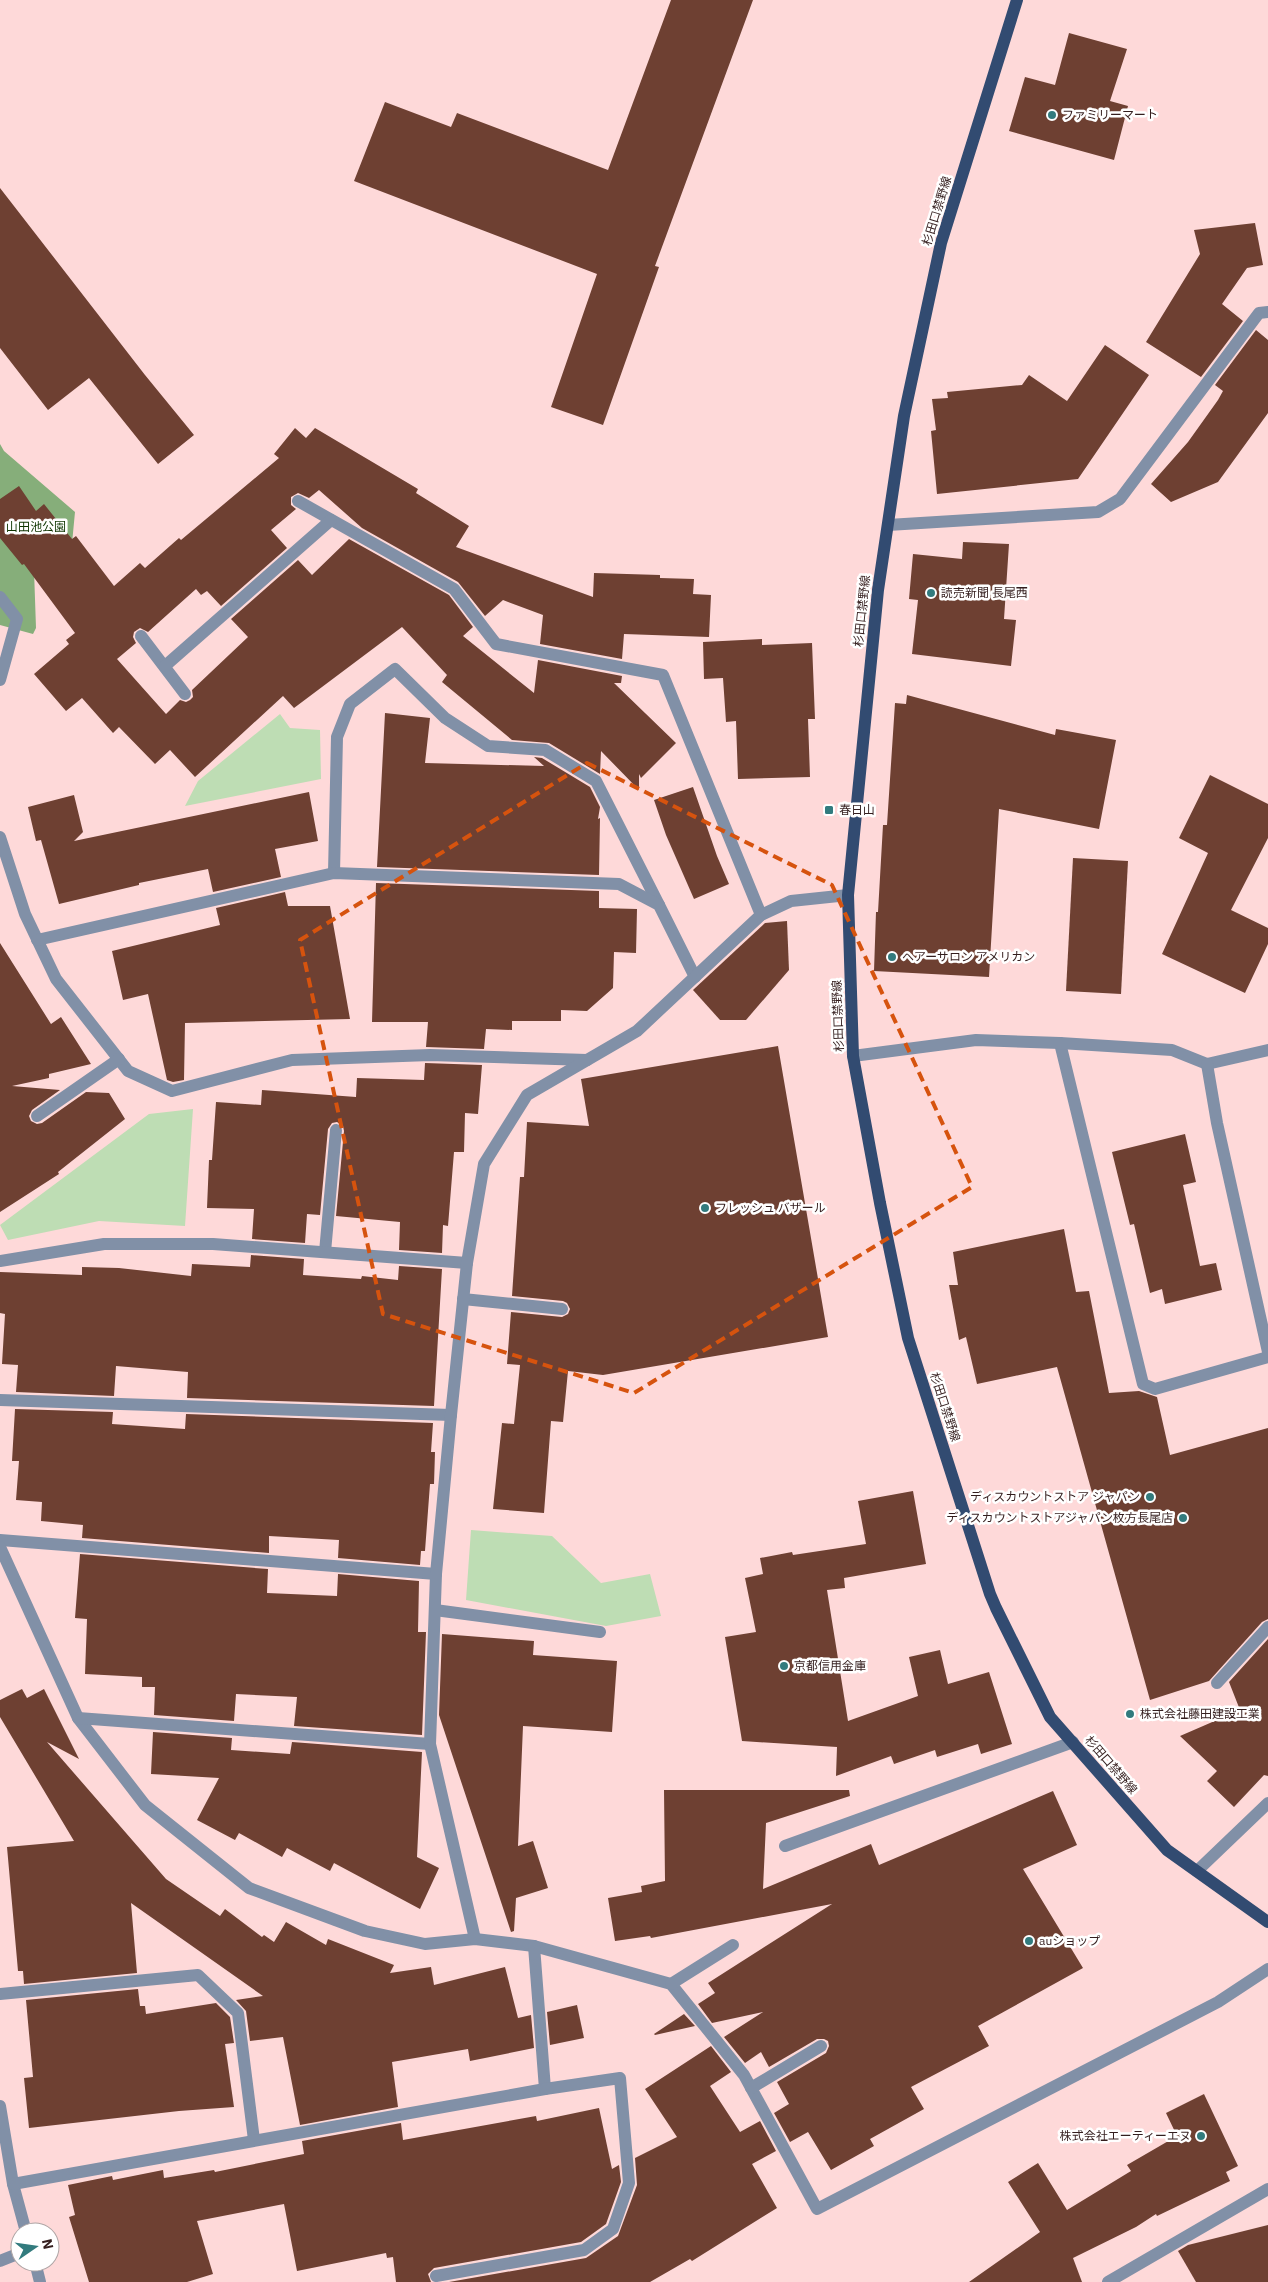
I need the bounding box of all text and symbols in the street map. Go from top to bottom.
place label: ファミリーマート [1062,107,1158,122]
marker: ファミリーマート [1046,109,1058,121]
street label: 杉田口禁野線 [919,174,954,247]
park label: 山田池公園 [6,519,66,534]
street label: 杉田口禁野線 [850,574,873,648]
place label: 読売新聞 長尾西 [941,585,1028,600]
marker: 読売新聞 長尾西 [925,587,937,599]
place label: 春日山 [839,802,875,817]
marker: 春日山 [823,804,835,816]
place label: ヘアーサロン アメリカン [902,949,1035,964]
marker: ヘアーサロン アメリカン [886,951,898,963]
street label: 杉田口禁野線 [829,980,846,1052]
place label: フレッシュ バザール [715,1200,826,1215]
marker: フレッシュ バザール [699,1202,711,1214]
street label: 杉田口禁野線 [927,1370,964,1443]
place label: ディスカウントストア ジャパン [970,1489,1140,1504]
marker: ディスカウントストア ジャパン [1144,1491,1156,1503]
place label: ディスカウントストアジャパン枚方長尾店 [946,1510,1173,1525]
marker: ディスカウントストアジャパン枚方長尾店 [1177,1512,1189,1524]
place label: 京都信用金庫 [794,1658,866,1673]
marker: 京都信用金庫 [778,1660,790,1672]
place label: 株式会社藤田建設工業 [1140,1706,1260,1721]
marker: 株式会社藤田建設工業 [1124,1708,1136,1720]
street label: 杉田口禁野線 [1082,1733,1141,1797]
place label: auショップ [1039,1933,1100,1948]
marker: auショップ [1023,1935,1035,1947]
place label: 株式会社エーティーエヌ [1060,2128,1191,2143]
marker: 株式会社エーティーエヌ [1195,2130,1207,2142]
north arrow [10,2222,60,2272]
text: N [38,2237,58,2251]

